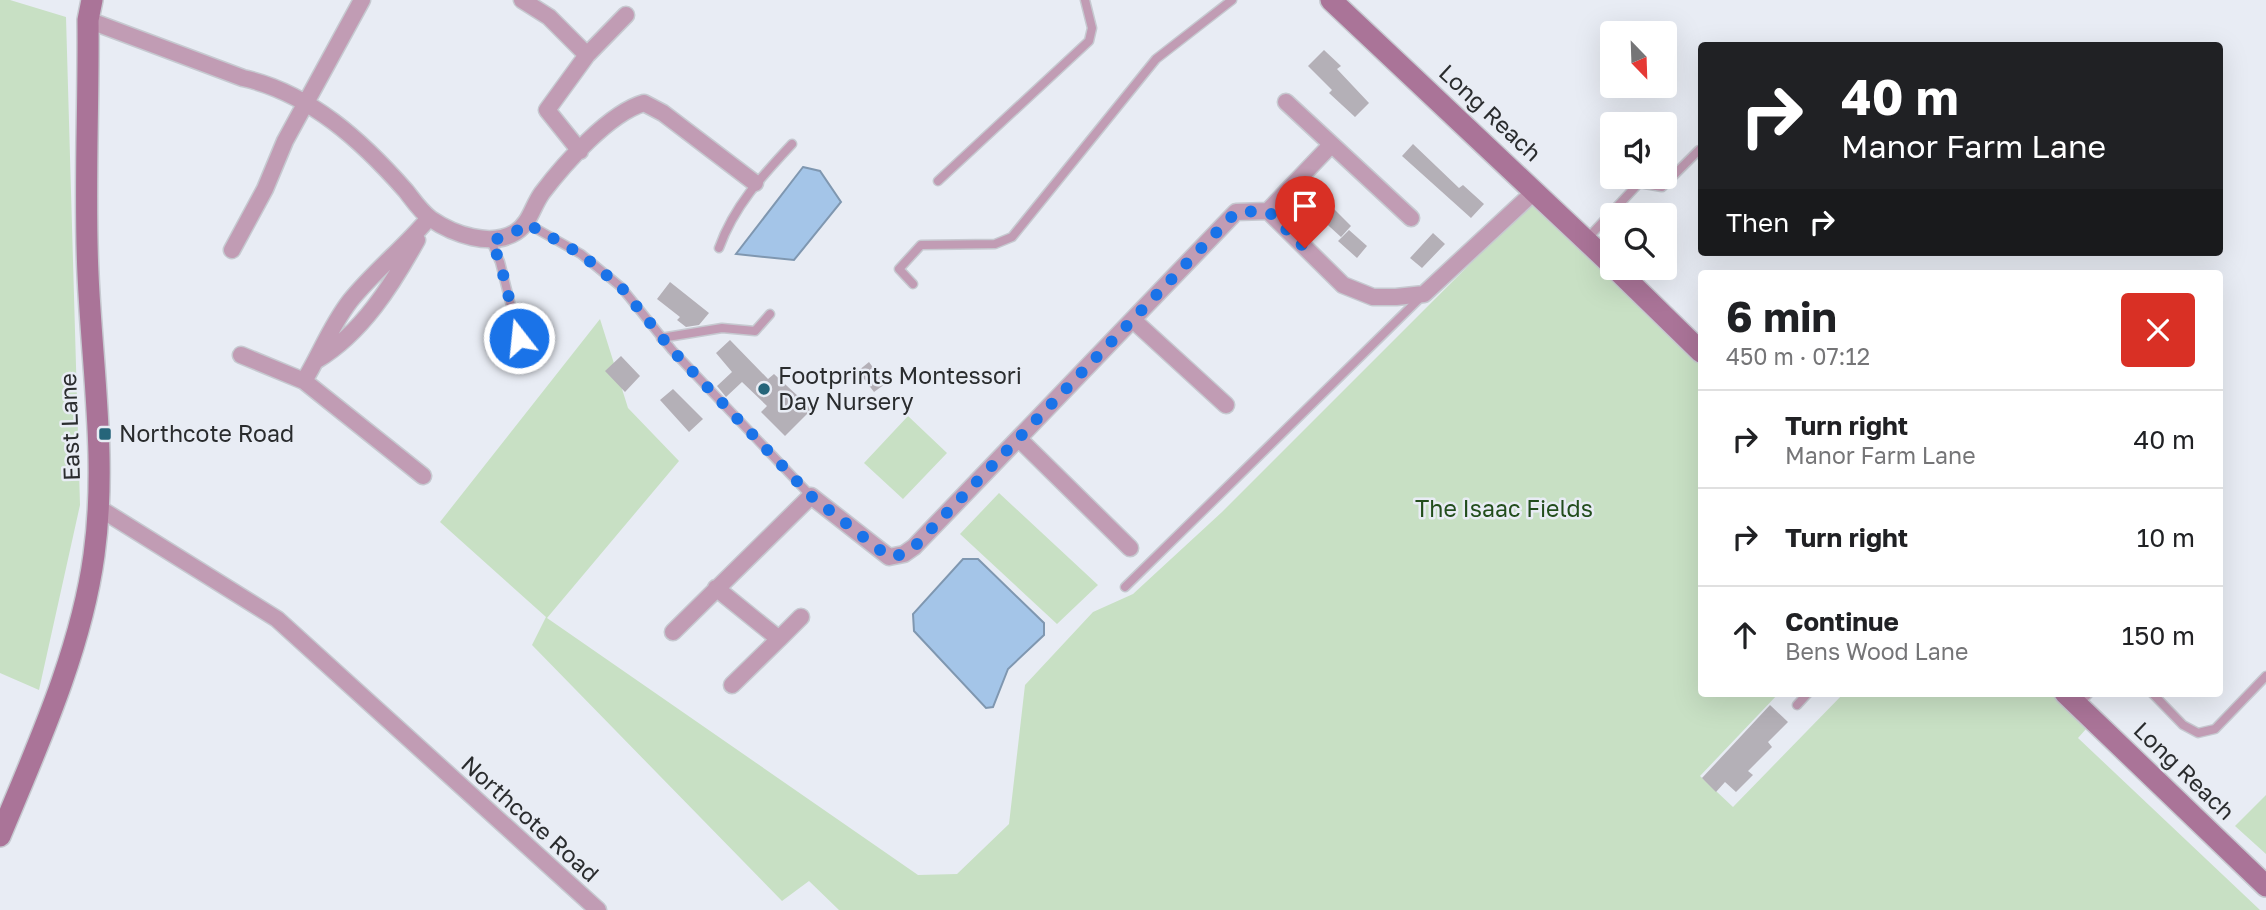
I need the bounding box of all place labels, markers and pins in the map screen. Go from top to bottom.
pin [1275,176,1335,248]
place label: Footprints Montessori Day Nursery [778,361,1022,415]
marker: Footprints Montessori Day Nursery [756,381,772,397]
place label: Northcote Road [119,419,294,447]
marker: Northcote Road [97,426,113,442]

